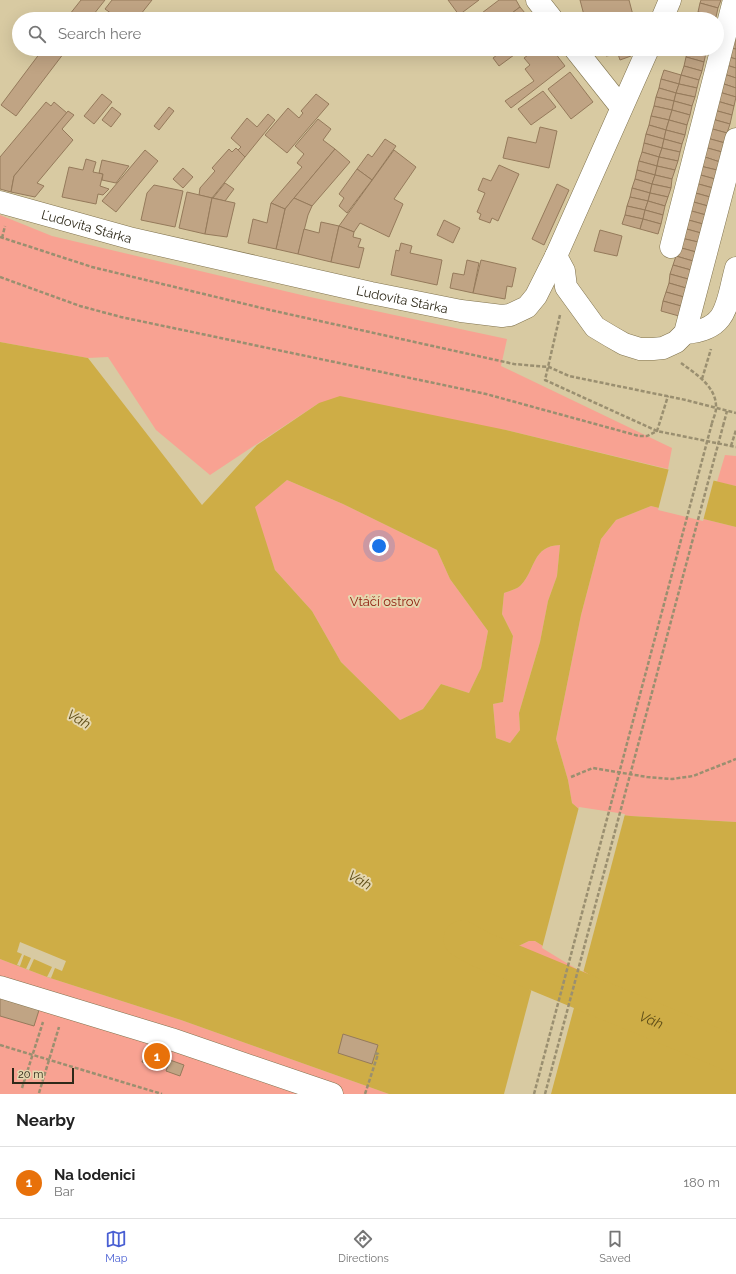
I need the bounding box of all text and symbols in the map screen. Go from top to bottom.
search box [12,12,724,56]
icon: search [26,23,48,45]
text: Search here [58,25,141,43]
street label: Ľudovíta Stárka [40,206,134,246]
street label: Ľudovíta Stárka [355,282,449,316]
your location [369,536,389,556]
park label: Vtáčí ostrov [350,594,420,609]
water label: Váh [64,706,94,732]
water label: Váh [345,867,375,893]
water label: Váh [637,1008,666,1032]
pin: 1 [144,1041,170,1071]
scale bar [12,1066,74,1085]
text: 20 m [18,1068,43,1081]
text: Nearby [16,1110,75,1130]
text: Na lodenici [54,1166,135,1184]
text: 1 [26,1175,32,1190]
text: 180 m [684,1175,720,1190]
text: Bar [54,1184,74,1199]
tab: Map [105,1228,128,1265]
tab: Directions [338,1228,389,1265]
tab: Saved [599,1228,631,1265]

